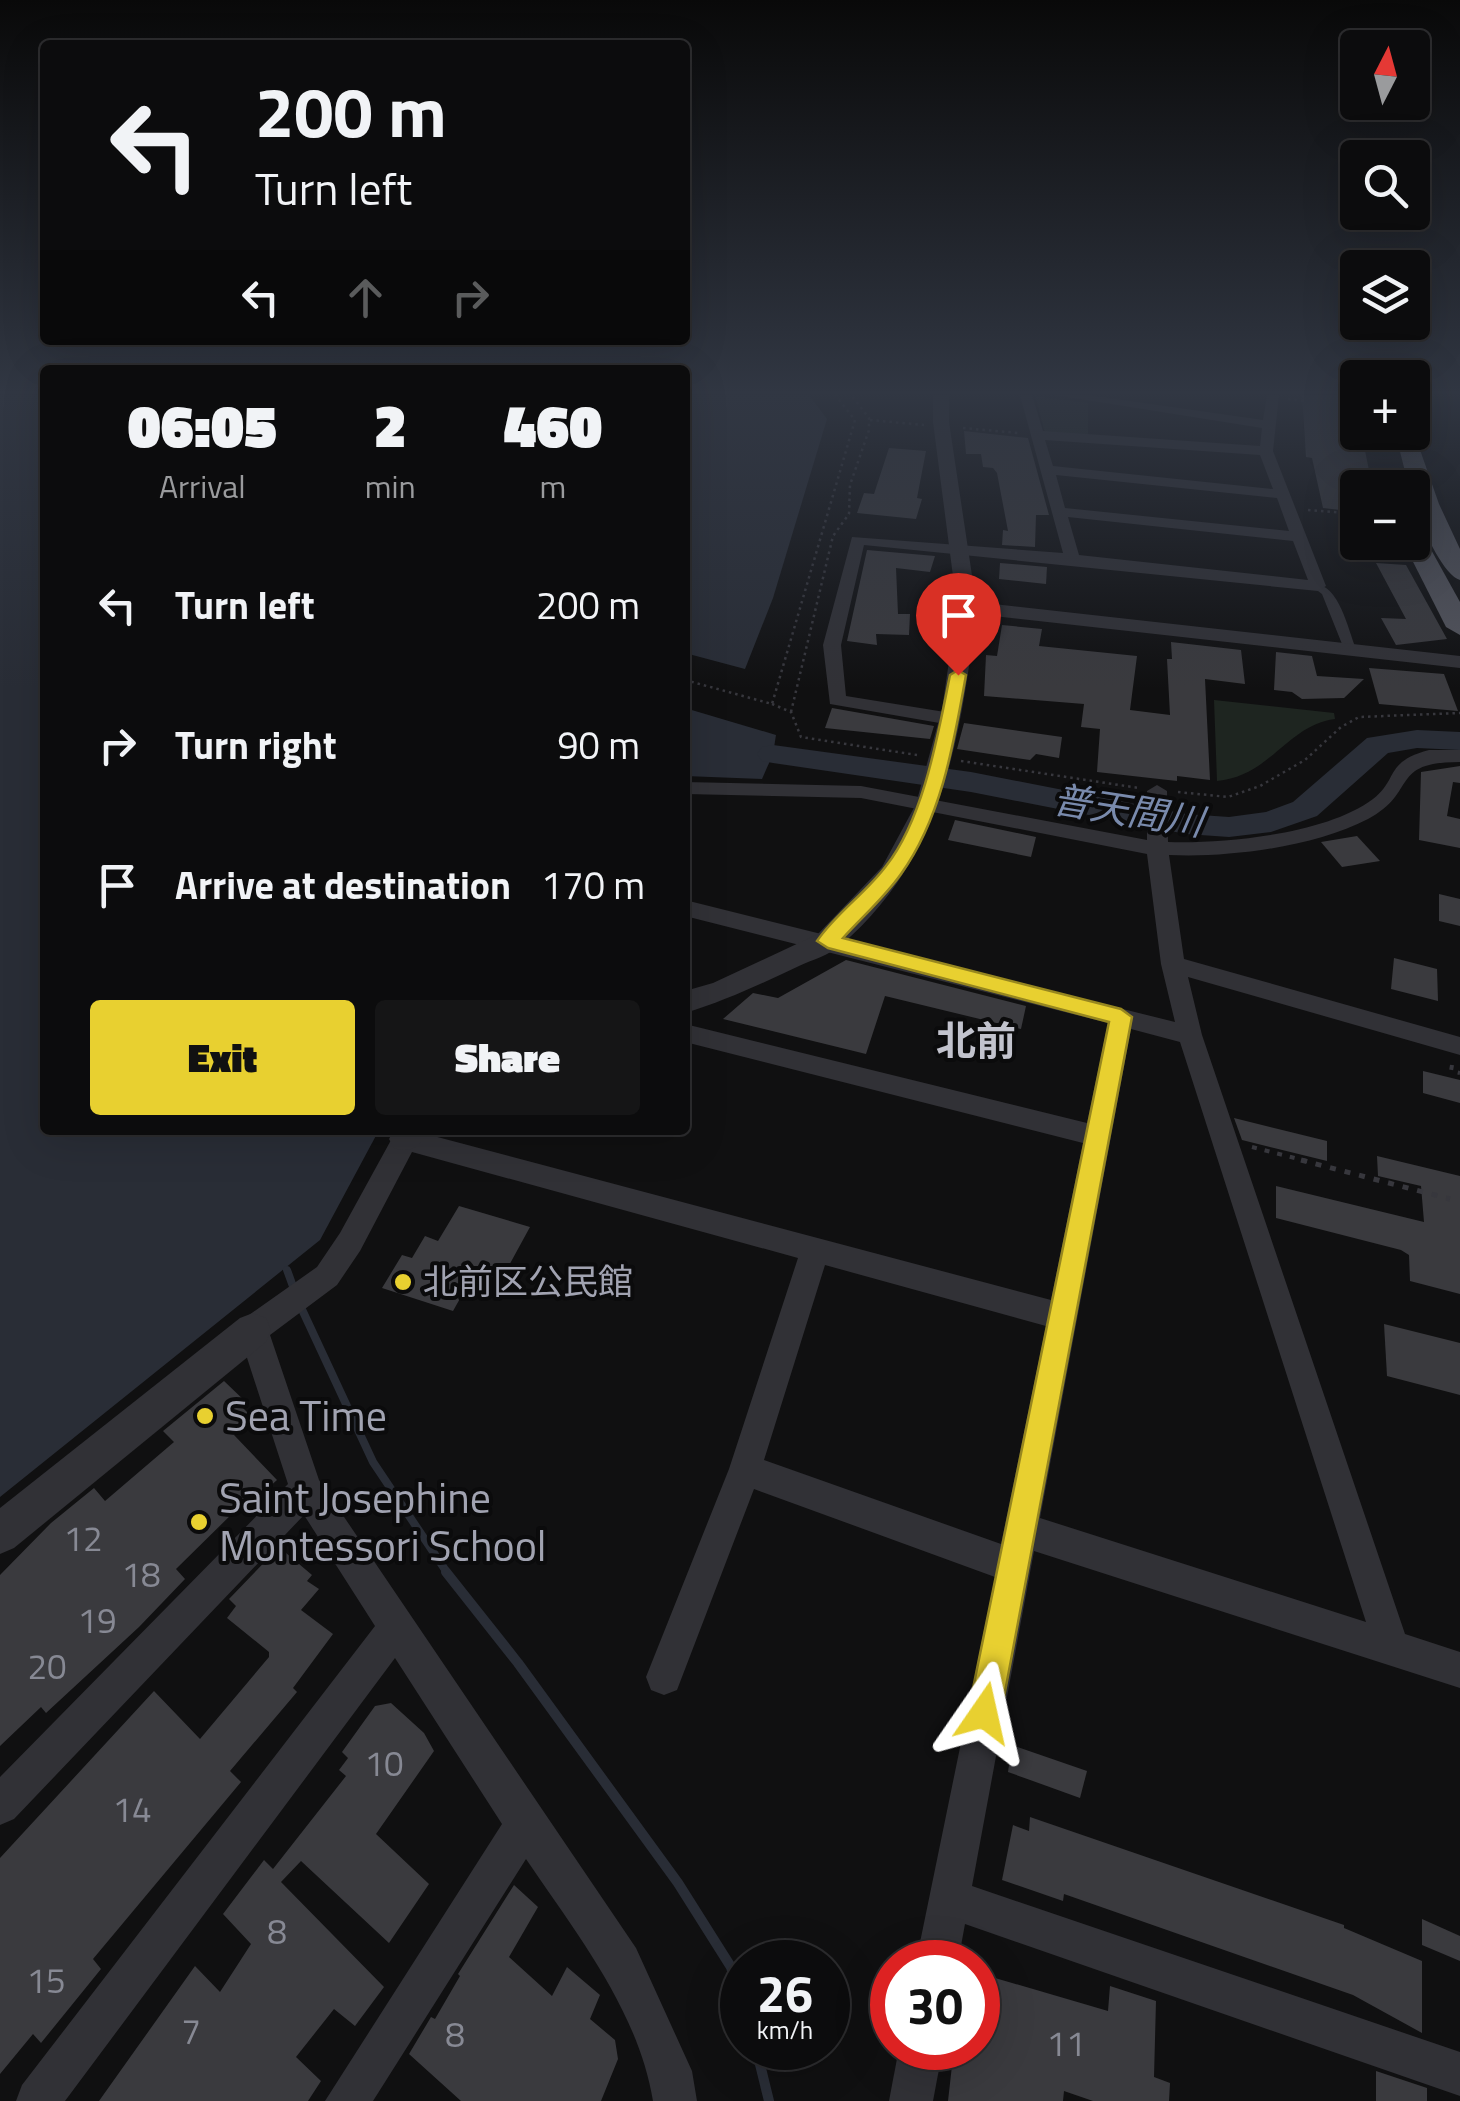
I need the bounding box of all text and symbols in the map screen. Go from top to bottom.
north arrow [1340,30,1430,120]
map controls [1340,30,1430,560]
text: 200 m [255,58,447,164]
icon: left [90,80,220,210]
button: search [1340,140,1430,230]
text: Turn left [255,154,412,222]
button: layers [1340,250,1430,340]
icon: left [233,270,288,325]
icon: ahead [338,270,393,325]
icon: right [443,270,498,325]
button: + [1340,360,1430,450]
text: 06:05 [128,379,277,470]
text: 2 [374,379,407,470]
text: 460 [503,379,602,470]
text: Arrival [159,462,246,510]
text: min [365,462,416,510]
text: m [539,462,566,510]
button: − [1340,470,1430,560]
pin [916,573,1001,676]
text: Turn left [175,576,315,634]
text: 200 m [536,576,640,634]
icon: left [90,578,145,633]
icon: arrive [931,588,986,643]
text: Turn right [175,716,337,774]
text: 90 m [557,716,640,774]
icon: right [90,718,145,773]
water label: 普天間川 [1049,769,1212,851]
text: Arrive at destination [175,856,511,914]
text: 170 m [541,856,645,914]
icon: arrive [90,858,145,913]
button: Exit [90,1000,355,1115]
button: Share [375,1000,640,1115]
district label: 北前 [936,1010,1016,1071]
place label: 北前区公民館 [423,1254,633,1308]
marker: 北前区公民館 [392,1271,414,1293]
place label: Sea Time [225,1383,387,1447]
marker: Sea Time [194,1405,216,1427]
place label: Saint Josephine Montessori School [219,1465,547,1577]
house number: 12 [63,1511,103,1565]
marker: Saint Josephine Montessori School [188,1511,210,1533]
house number: 18 [121,1547,161,1601]
house number: 19 [77,1593,117,1647]
house number: 20 [27,1639,67,1693]
position arrow [932,1661,1036,1765]
house number: 10 [364,1736,404,1790]
house number: 14 [112,1782,152,1836]
house number: 8 [267,1904,287,1958]
speed limit sign: 30 [870,1940,1000,2070]
house number: 15 [26,1953,66,2007]
text: 26 [757,1955,813,2031]
house number: 7 [181,2004,201,2058]
house number: 8 [445,2007,465,2061]
text: km/h [757,2011,813,2049]
house number: 11 [1046,2016,1086,2070]

